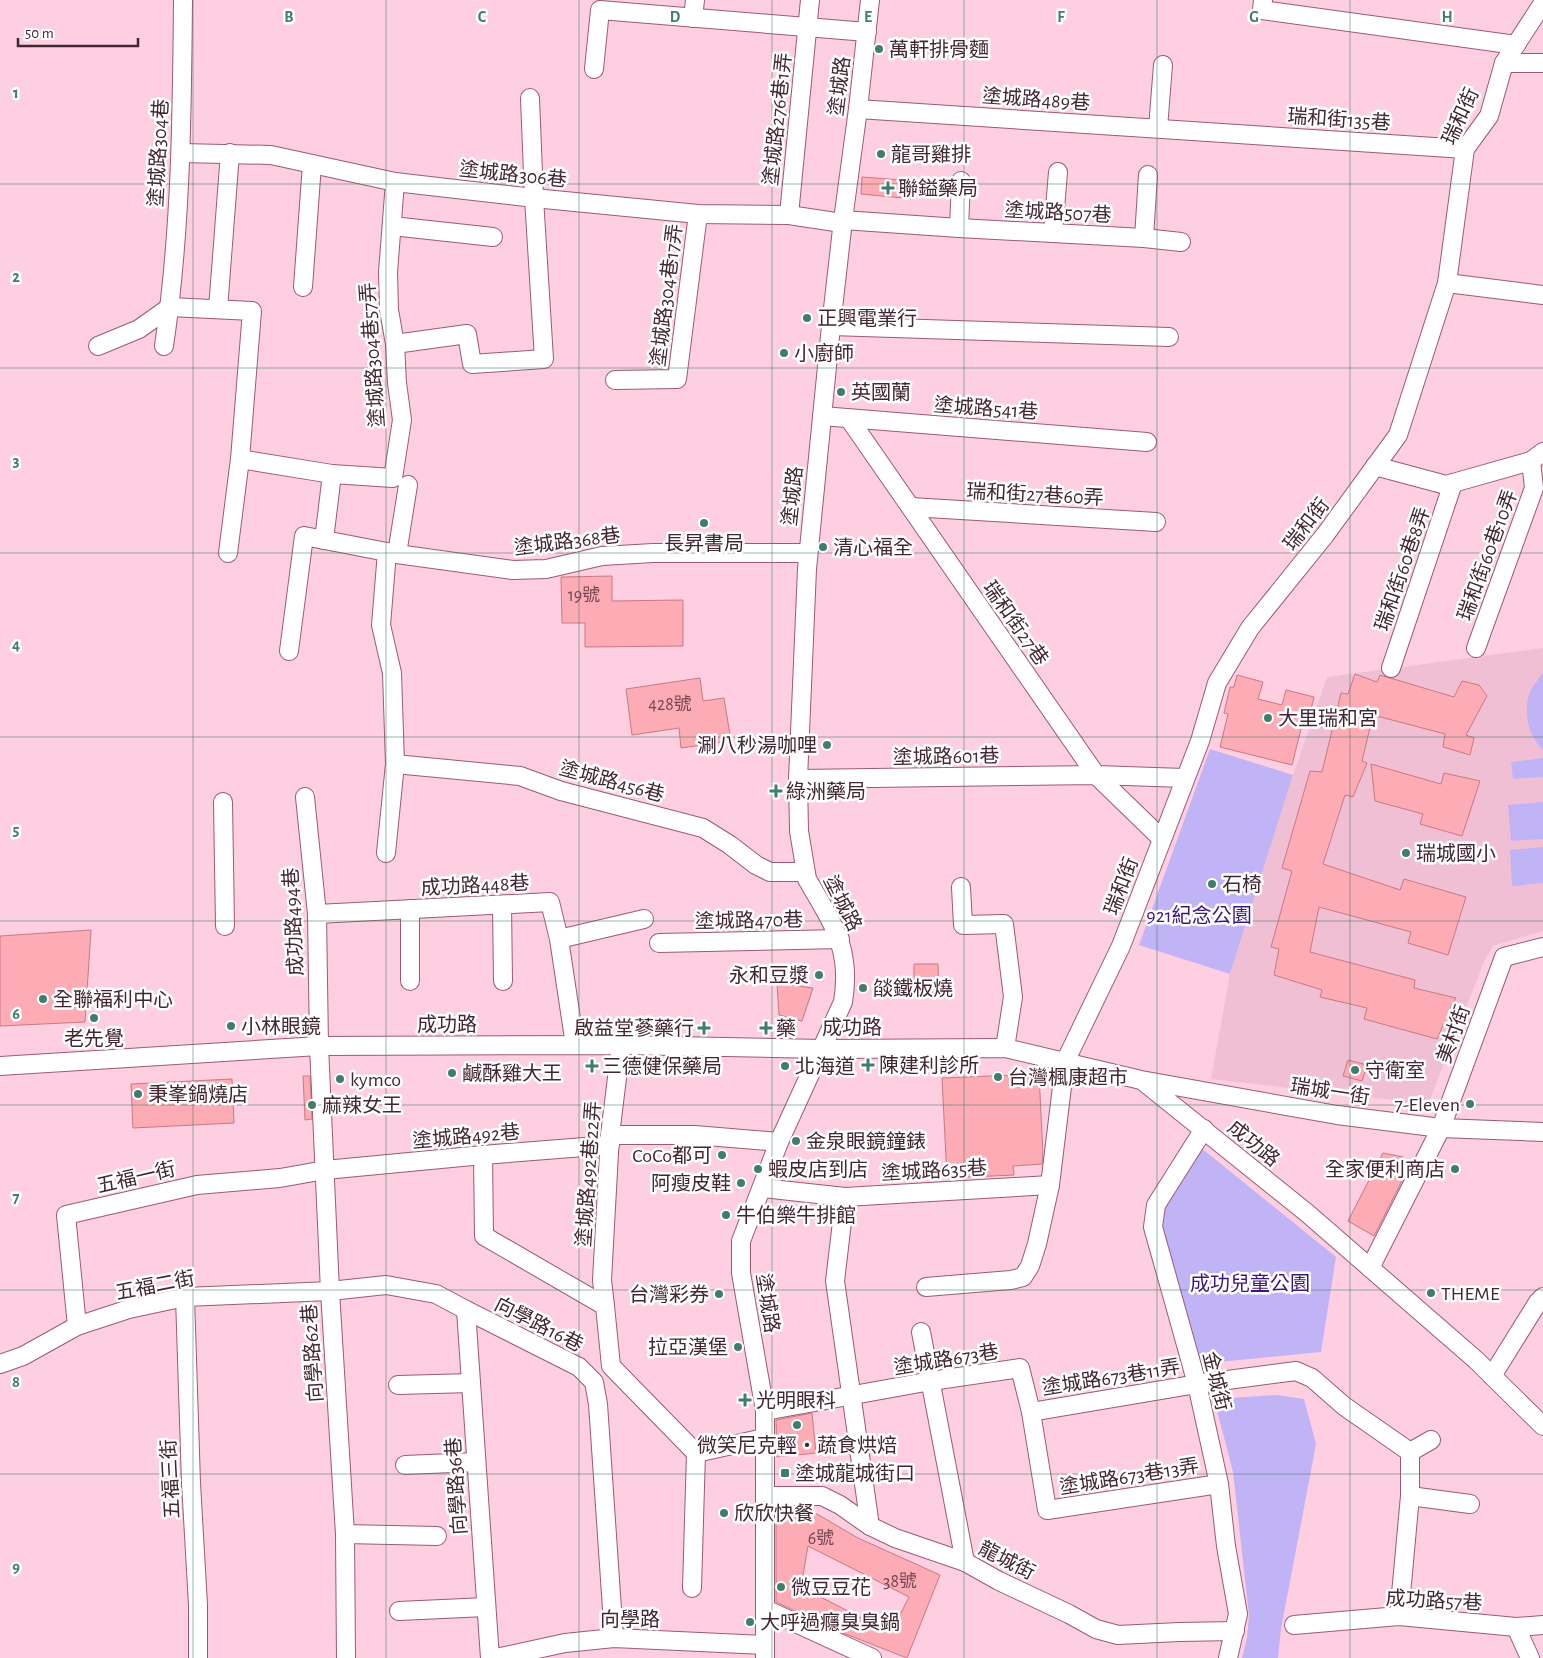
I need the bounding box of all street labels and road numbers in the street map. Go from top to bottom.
street label: 塗城路276巷1弄 [759,51,795,187]
street label: 塗城路 [824,55,854,117]
street label: 塗城路489巷 [981,84,1091,114]
street label: 瑞和街 [1438,85,1483,148]
street label: 塗城路304巷 [144,98,172,208]
street label: 瑞和街135巷 [1287,105,1391,134]
street label: 塗城路306巷 [458,157,568,191]
street label: 塗城路507巷 [1004,198,1112,226]
street label: 塗城路304巷17弄 [646,222,686,368]
street label: 塗城路304巷57弄 [356,282,388,428]
street label: 塗城路541巷 [933,393,1039,423]
street label: 塗城路 [778,465,806,527]
street label: 瑞和街27巷60弄 [966,480,1104,509]
street label: 瑞和街60巷10弄 [1454,487,1521,623]
street label: 瑞和街 [1280,494,1333,554]
street label: 瑞和街60巷8弄 [1371,505,1433,634]
street label: 塗城路368巷 [512,524,622,558]
street label: 瑞和街27巷 [979,577,1052,669]
street label: 塗城路601巷 [892,744,1000,768]
street label: 塗城路456巷 [557,756,667,806]
street label: 瑞和街 [1101,854,1142,918]
street label: 成功路494巷 [280,867,307,977]
street label: 塗城路 [820,871,866,935]
street label: 成功路448巷 [420,872,530,899]
street label: 塗城路470巷 [695,908,803,932]
street label: 美村街 [1433,1002,1474,1066]
street label: 成功路 [417,1014,477,1035]
street label: 成功路 [822,1017,882,1038]
street label: 瑞城一街 [1289,1074,1371,1108]
street label: 塗城路492巷22弄 [572,1100,604,1248]
street label: 成功路 [1224,1116,1284,1170]
street label: 塗城路492巷 [411,1120,521,1152]
street label: 塗城路635巷 [880,1156,988,1184]
street label: 五福一街 [95,1158,177,1197]
street label: 五福二街 [114,1268,196,1303]
street label: 塗城路 [752,1272,784,1334]
street label: 向學路16巷 [491,1293,586,1356]
street label: 向學路62巷 [299,1303,326,1403]
street label: 塗城路673巷 [892,1340,1000,1378]
street label: 金城街 [1199,1349,1235,1413]
street label: 塗城路673巷11弄 [1040,1355,1182,1399]
street label: 向學路36巷 [443,1437,470,1535]
street label: 五福三街 [158,1438,183,1519]
street label: 塗城路673巷13弄 [1058,1454,1200,1498]
street label: 龍城街 [975,1537,1039,1583]
street label: 成功路57巷 [1385,1587,1483,1614]
street label: 向學路 [600,1609,660,1630]

